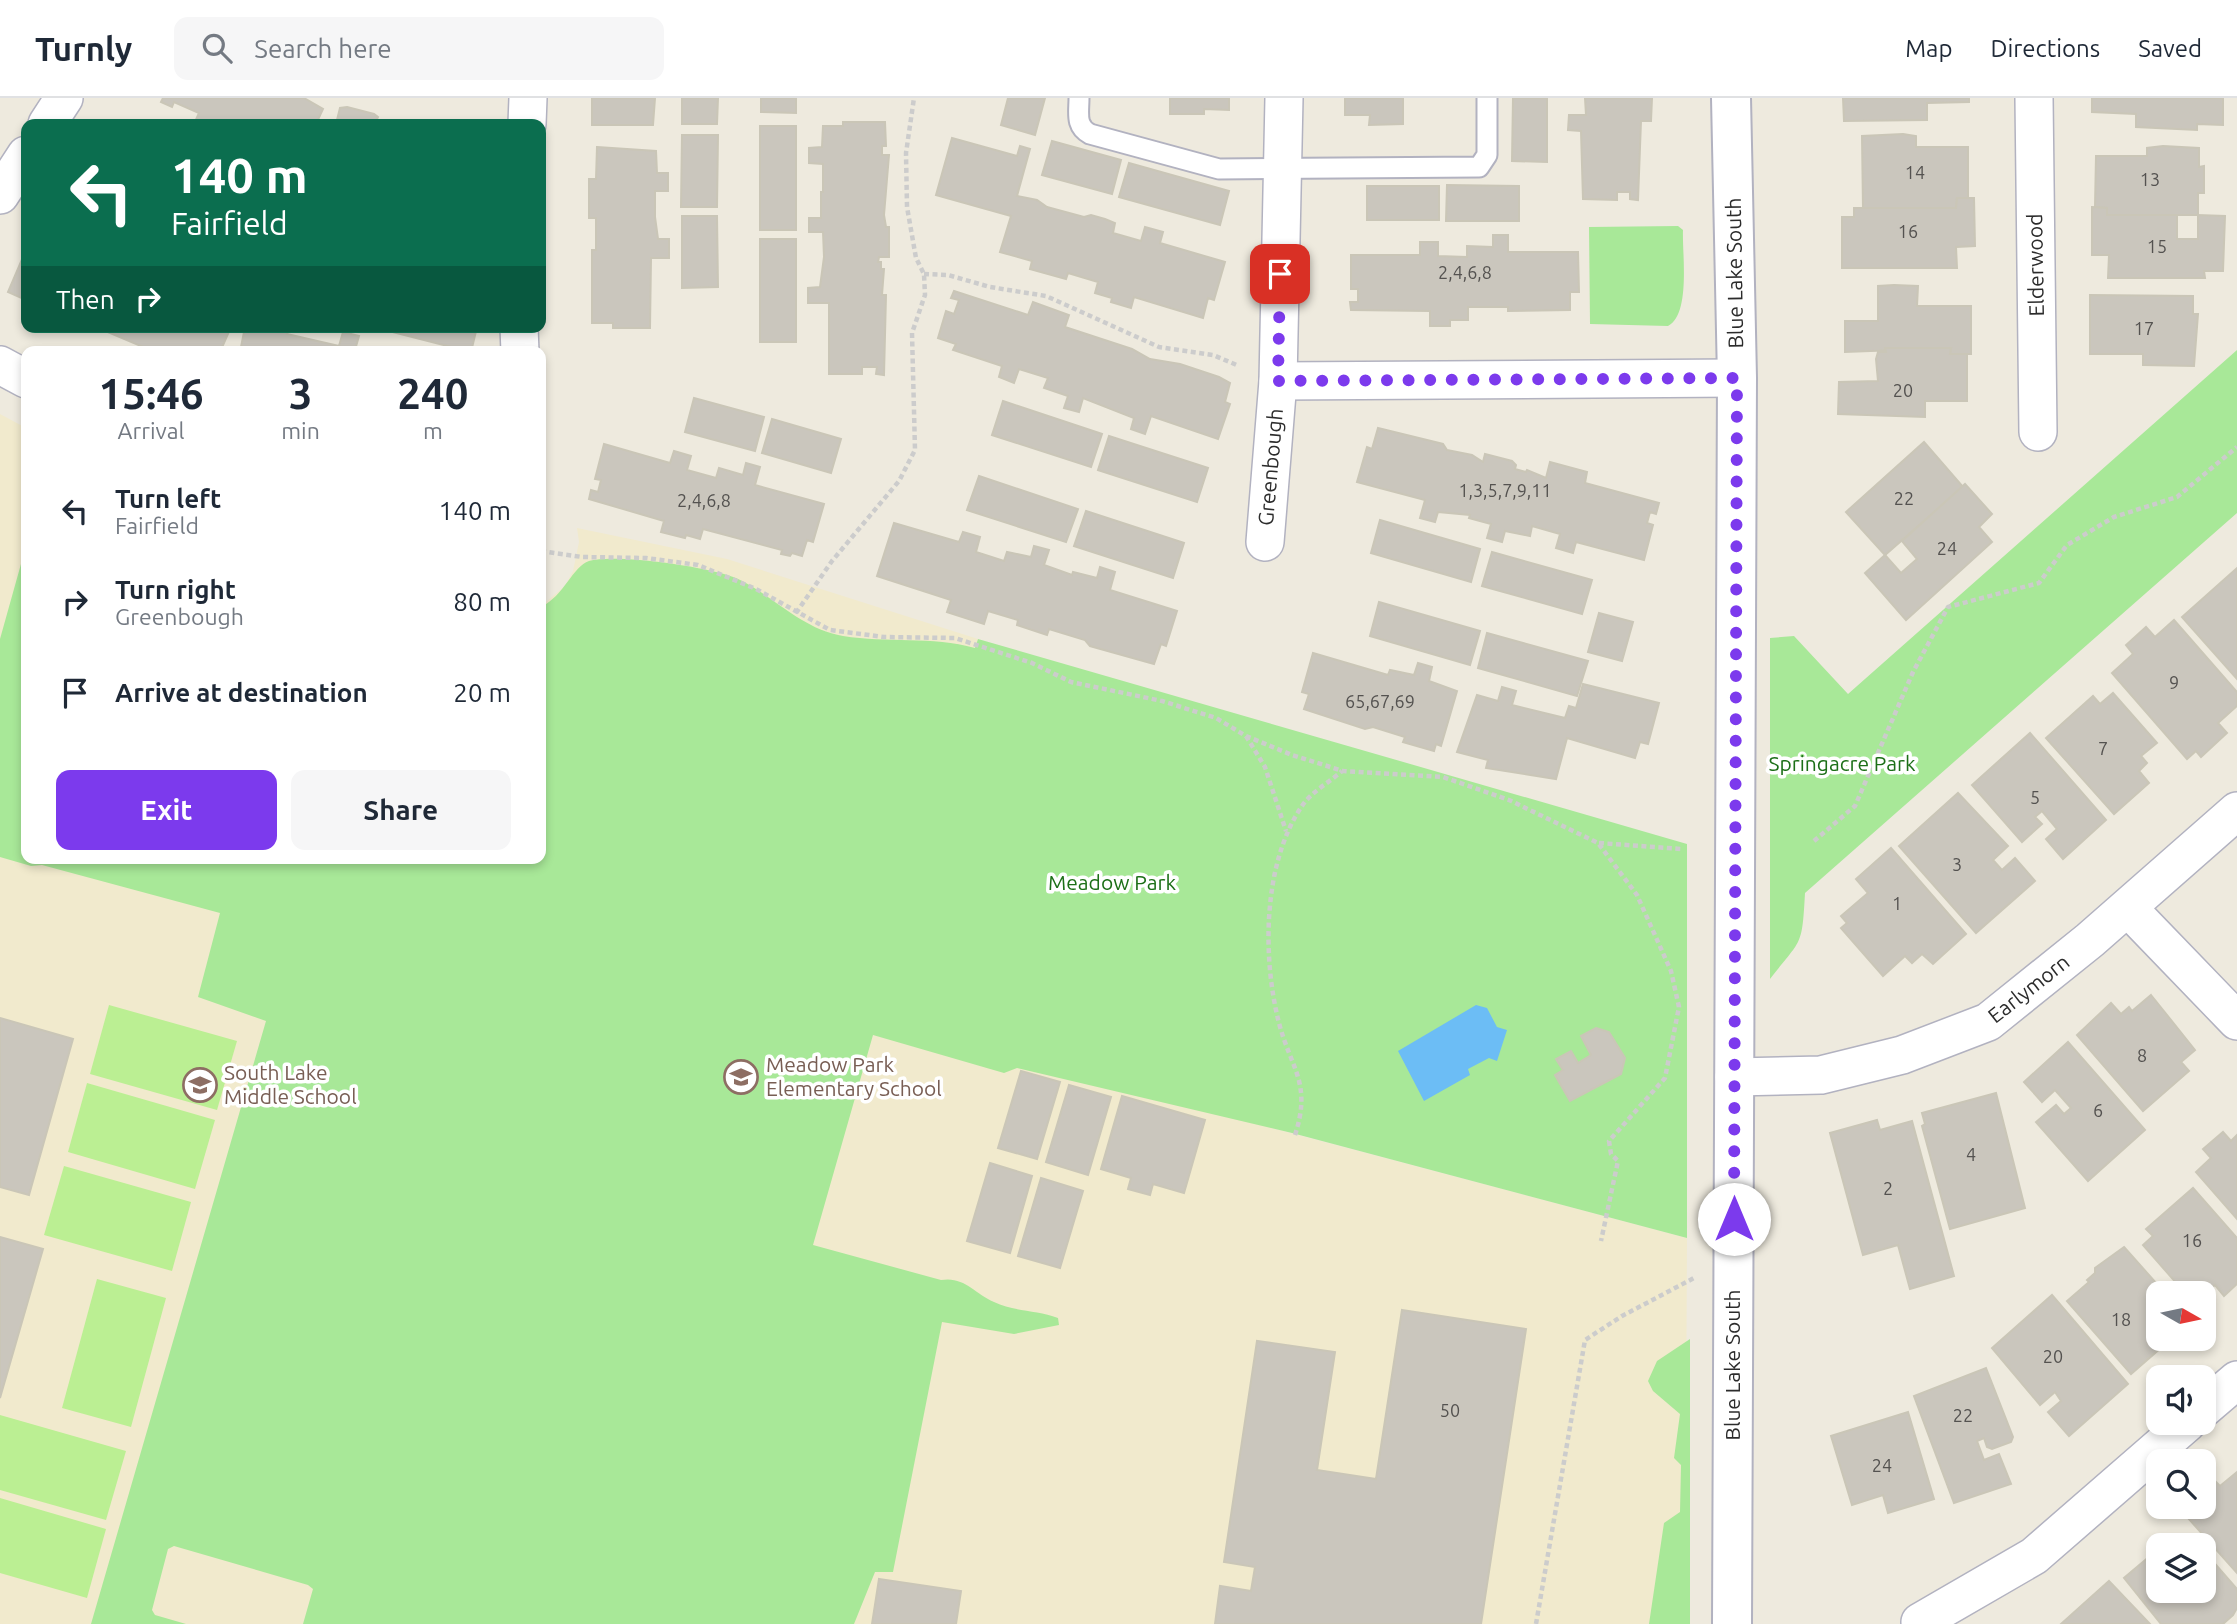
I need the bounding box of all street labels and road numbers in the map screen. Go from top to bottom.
street label: Blue Lake South [1721,197,1747,349]
street label: Elderwood [2022,213,2048,317]
street label: Greenbough [1253,407,1287,527]
street label: Earlymorn [1983,949,2074,1027]
street label: Blue Lake South [1720,1290,1744,1440]

